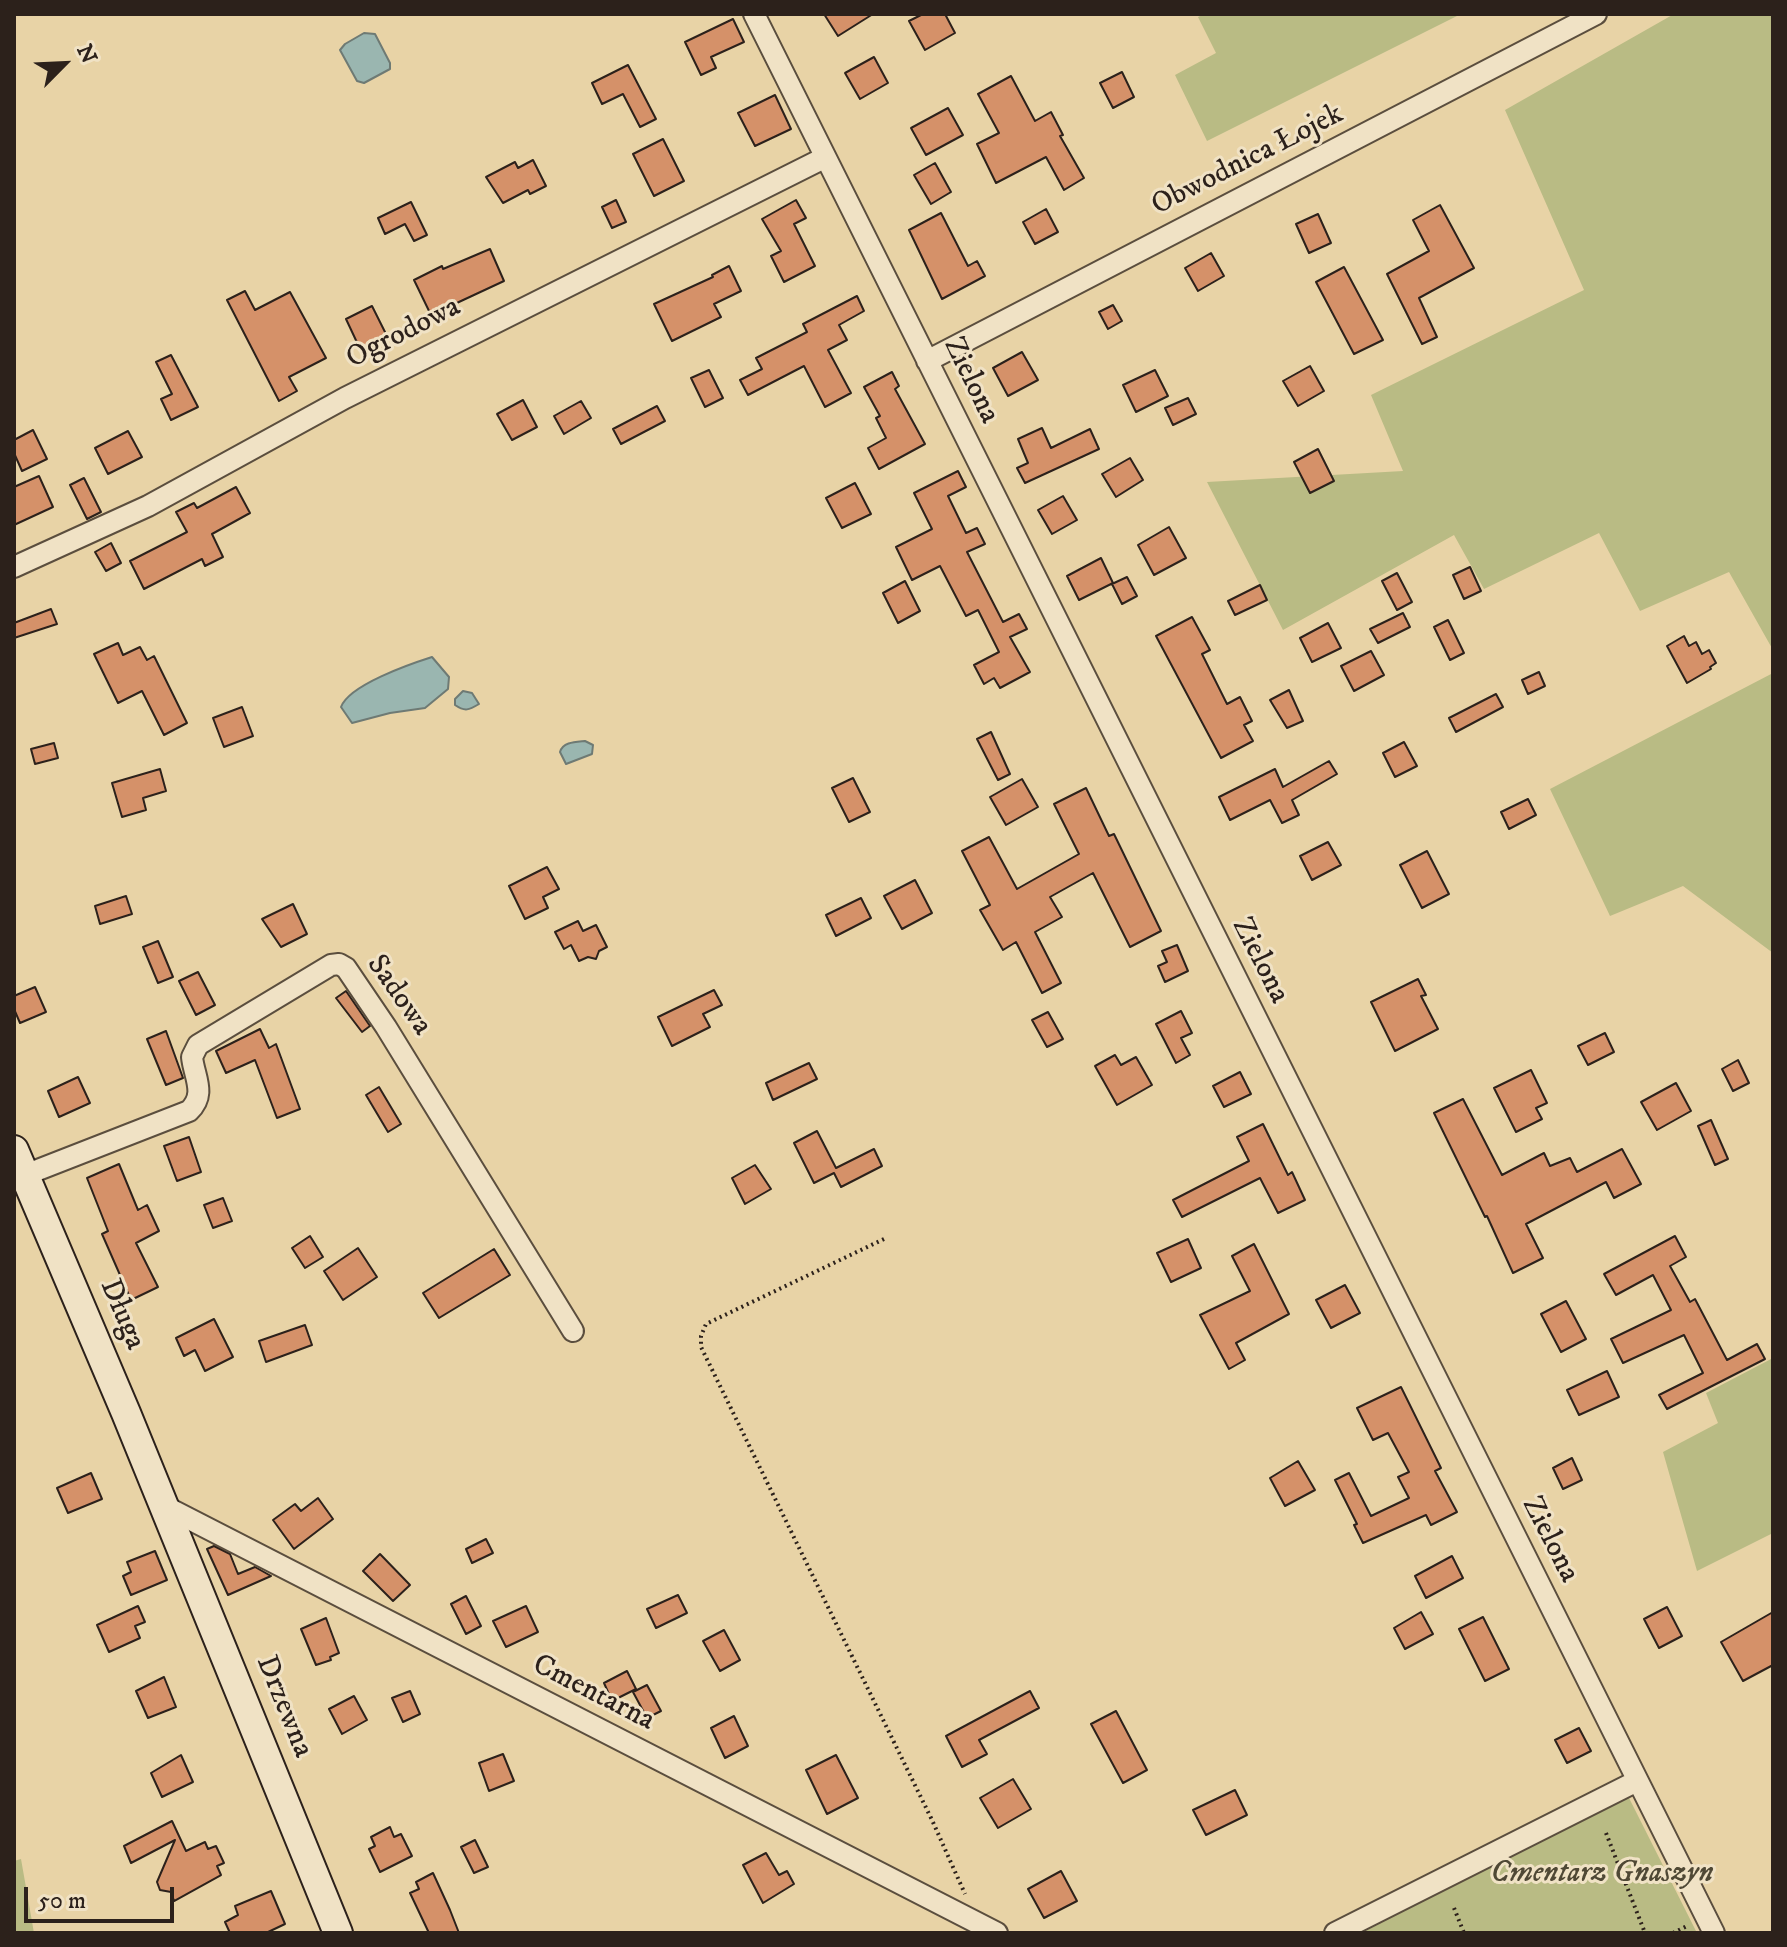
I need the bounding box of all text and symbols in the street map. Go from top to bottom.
north arrow [24,24,104,104]
text: N [70,40,102,68]
street label: Obwodnica Łojek [1146,97,1350,225]
street label: Ogrodowa [341,290,467,378]
street label: Zielona [934,332,1006,430]
street label: Zielona [1222,912,1296,1010]
street label: Sadowa [357,949,439,1043]
street label: Długa [90,1274,152,1356]
street label: Zielona [1512,1491,1586,1589]
street label: Cmentarna [526,1648,660,1740]
street label: Drzewna [246,1651,320,1763]
park label: Cmentarz Gnaszyn [1490,1857,1714,1893]
scale bar [28,1871,178,1921]
text: 50 m [38,1886,86,1916]

